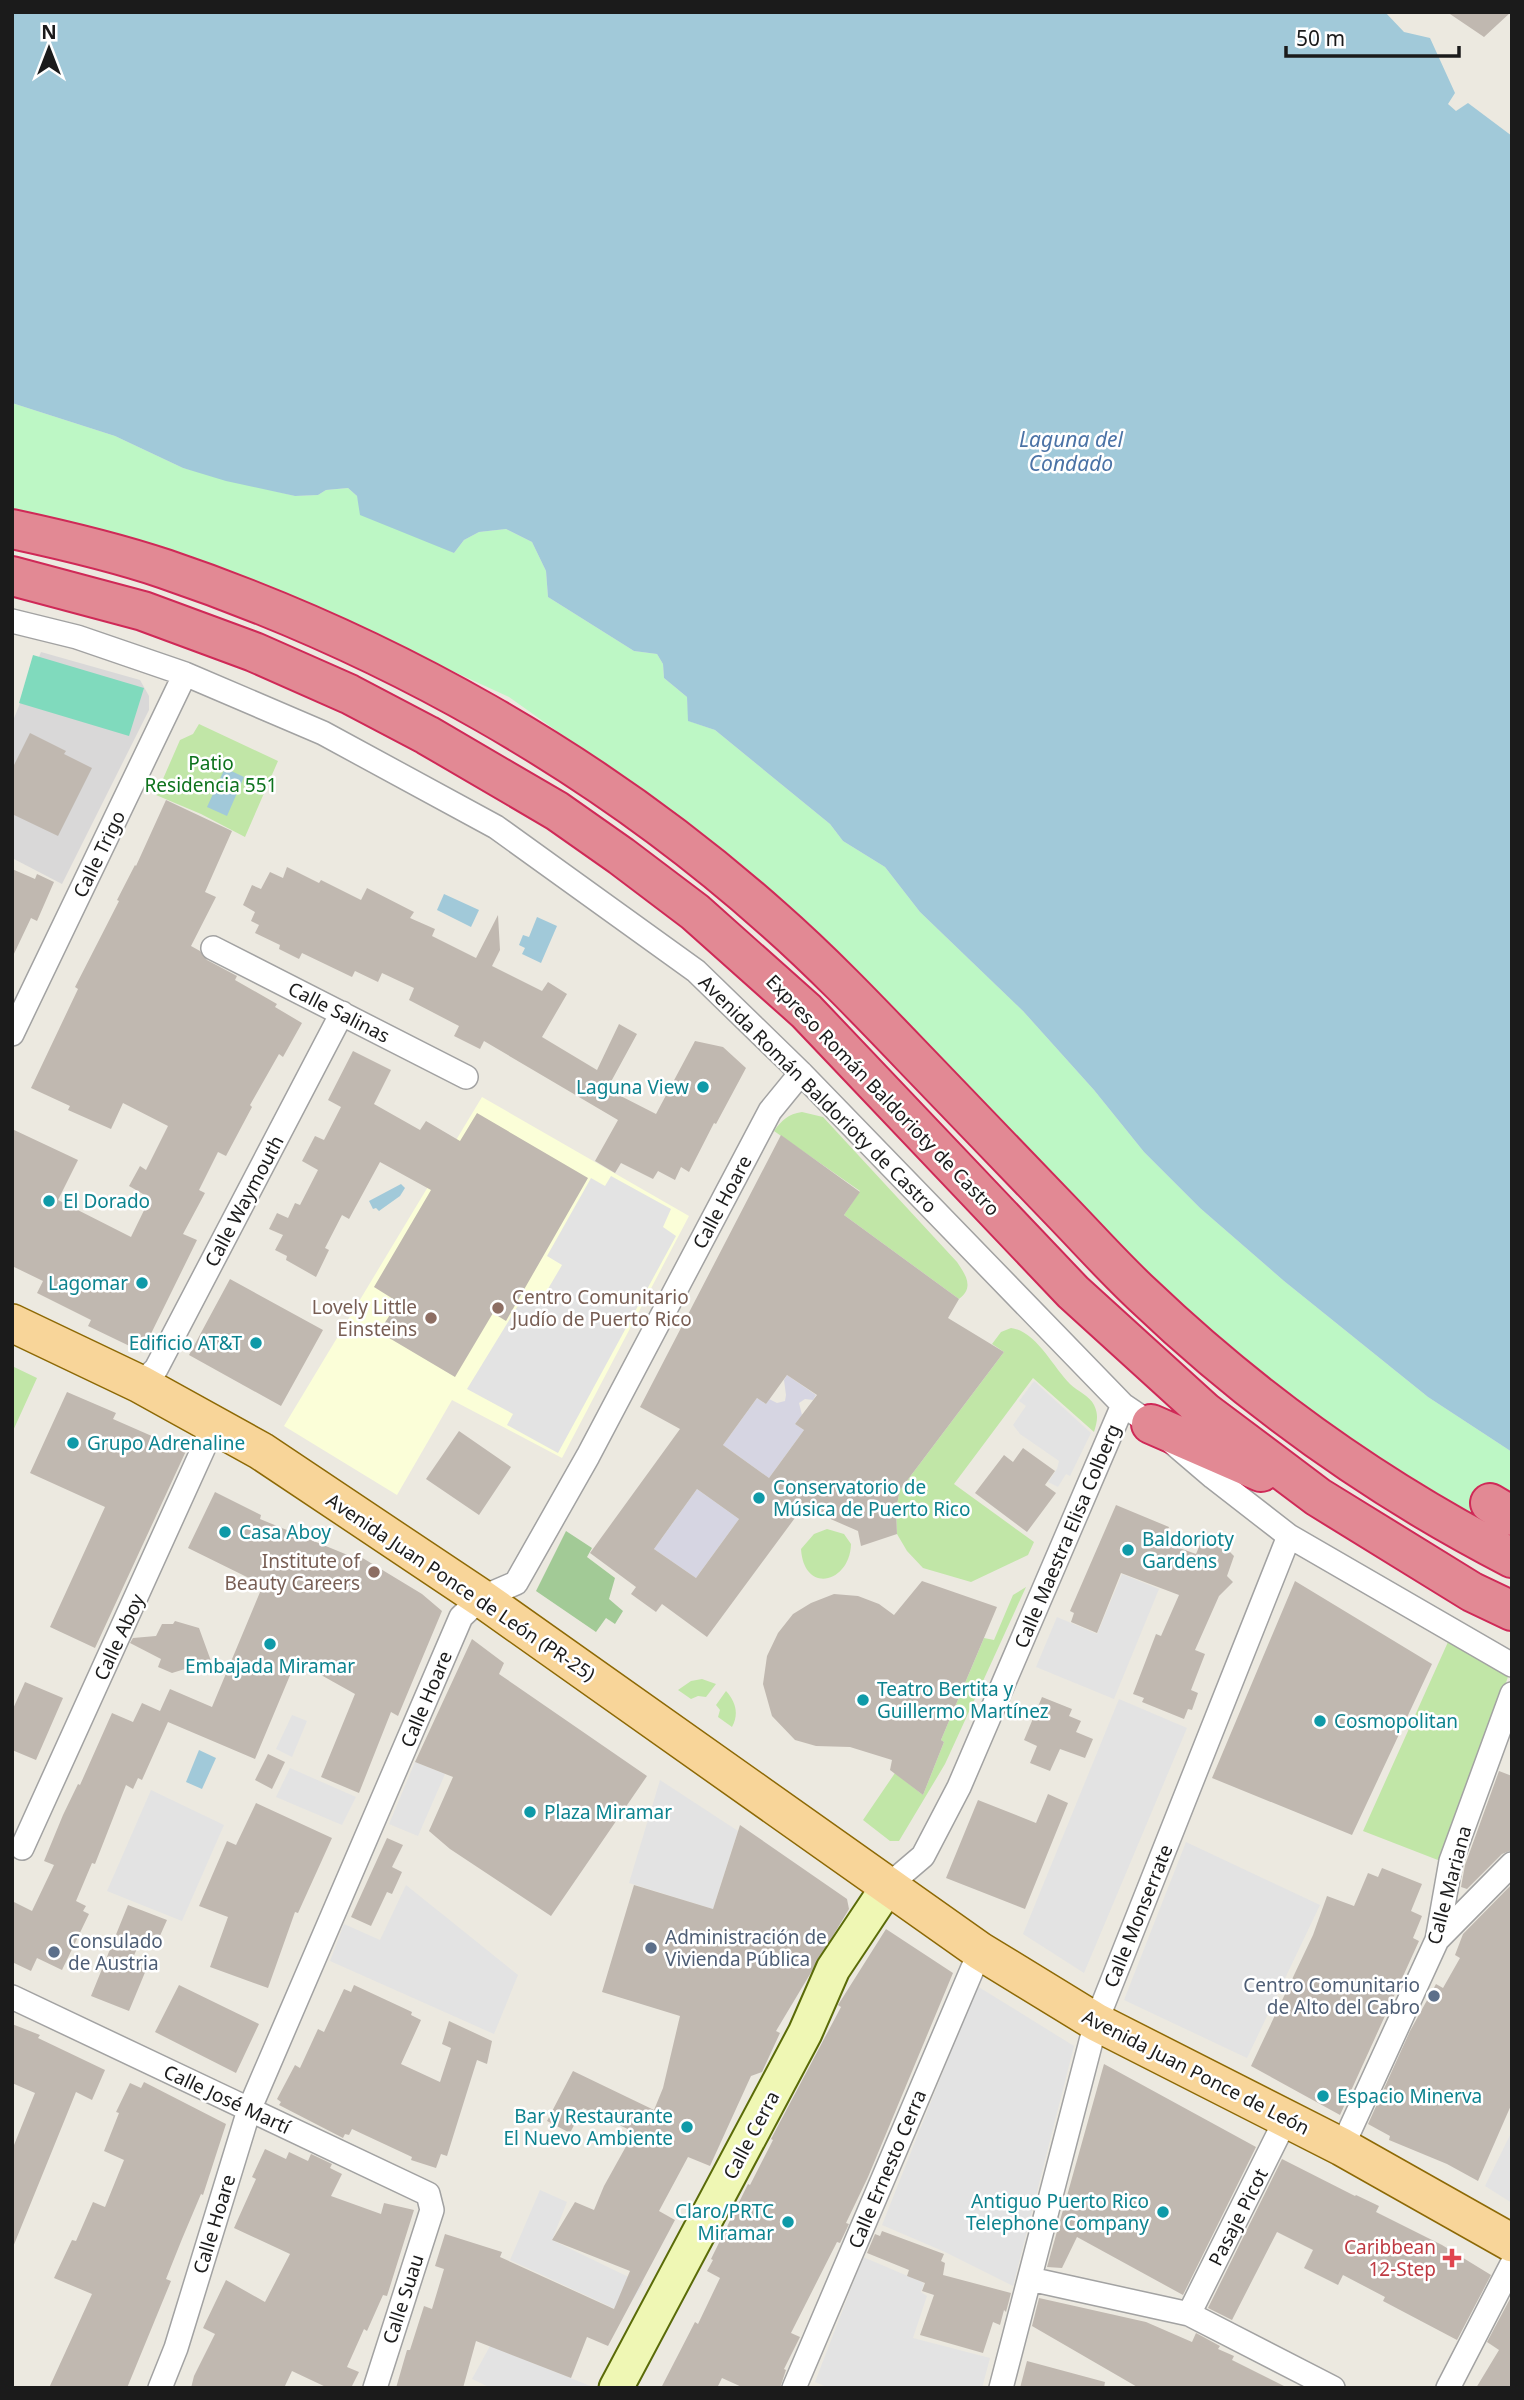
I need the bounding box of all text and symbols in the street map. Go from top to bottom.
north arrow [14,14,84,84]
scale bar [1286,14,1459,58]
text: N [41,19,57,45]
text: 50 m [1296,24,1345,52]
water label: Laguna del Condado [1019,425,1124,477]
park label: Patio Residencia 551 [145,750,277,798]
street label: Calle Trigo [67,806,131,902]
street label: Avenida Román Baldorioty de Castro [693,969,943,1219]
street label: Expreso Román Baldorioty de Castro [760,969,1006,1221]
street label: Calle Salinas [284,975,394,1049]
place label: Laguna View [576,1074,689,1100]
marker: Laguna View [695,1079,711,1095]
street label: Calle Waymouth [198,1131,290,1271]
street label: Calle Hoare [686,1151,758,1253]
place label: El Dorado [63,1188,150,1214]
marker: El Dorado [41,1193,57,1209]
place label: Lagomar [48,1270,128,1296]
marker: Lagomar [134,1275,150,1291]
place label: Centro Comunitario Judío de Puerto Rico [510,1284,692,1332]
place label: Lovely Little Einsteins [312,1294,417,1342]
marker: Centro Comunitario Judío de Puerto Rico [490,1300,506,1316]
marker: Lovely Little Einsteins [423,1310,439,1326]
place label: Edificio AT&T [129,1330,242,1356]
marker: Edificio AT&T [248,1335,264,1351]
street label: Calle Maestra Elisa Colberg [1008,1420,1126,1652]
place label: Grupo Adrenaline [87,1430,245,1456]
marker: Grupo Adrenaline [65,1435,81,1451]
place label: Conservatorio de Música de Puerto Rico [773,1474,970,1522]
street label: Avenida Juan Ponce de León (PR-25) [322,1487,600,1687]
marker: Conservatorio de Música de Puerto Rico [751,1490,767,1506]
place label: Casa Aboy [239,1519,331,1545]
marker: Casa Aboy [217,1524,233,1540]
place label: Baldorioty Gardens [1142,1526,1234,1574]
marker: Baldorioty Gardens [1120,1542,1136,1558]
place label: Institute of Beauty Careers [225,1548,361,1596]
marker: Institute of Beauty Careers [366,1564,382,1580]
street label: Calle Aboy [88,1589,151,1685]
marker: Embajada Miramar [262,1636,278,1652]
street label: Calle Hoare [394,1647,458,1751]
place label: Embajada Miramar [185,1653,355,1679]
place label: Teatro Bertita y Guillermo Martínez [877,1676,1049,1724]
marker: Teatro Bertita y Guillermo Martínez [855,1692,871,1708]
place label: Cosmopolitan [1334,1708,1458,1734]
marker: Cosmopolitan [1312,1713,1328,1729]
place label: Plaza Miramar [544,1799,672,1825]
marker: Plaza Miramar [522,1804,538,1820]
street label: Calle Mariana [1421,1823,1477,1947]
street label: Calle Monserrate [1097,1841,1179,1991]
place label: Administración de Vivienda Pública [665,1924,827,1972]
place label: Consulado de Austria [68,1928,163,1976]
marker: Administración de Vivienda Pública [643,1940,659,1956]
marker: Consulado de Austria [46,1944,62,1960]
place label: Centro Comunitario de Alto del Cabro [1243,1972,1420,2020]
marker: Centro Comunitario de Alto del Cabro [1426,1988,1442,2004]
street label: Avenida Juan Ponce de León [1078,2003,1314,2141]
street label: Calle José Martí [159,2058,296,2140]
place label: Espacio Minerva [1337,2083,1482,2109]
street label: Calle Cerra [717,2086,785,2184]
street label: Calle Ernesto Cerra [842,2086,932,2252]
marker: Espacio Minerva [1315,2088,1331,2104]
place label: Bar y Restaurante El Nuevo Ambiente [503,2103,673,2151]
marker: Bar y Restaurante El Nuevo Ambiente [679,2119,695,2135]
street label: Pasaje Picot [1202,2164,1274,2270]
street label: Calle Hoare [187,2171,241,2277]
place label: Antiguo Puerto Rico Telephone Company [966,2188,1149,2236]
place label: Claro/PRTC Miramar [675,2198,774,2246]
marker: Antiguo Puerto Rico Telephone Company [1155,2204,1171,2220]
marker: Claro/PRTC Miramar [780,2214,796,2230]
place label: Caribbean 12-Step [1344,2234,1436,2282]
marker: Caribbean 12-Step [1442,2248,1462,2268]
street label: Calle Suau [376,2251,430,2347]

